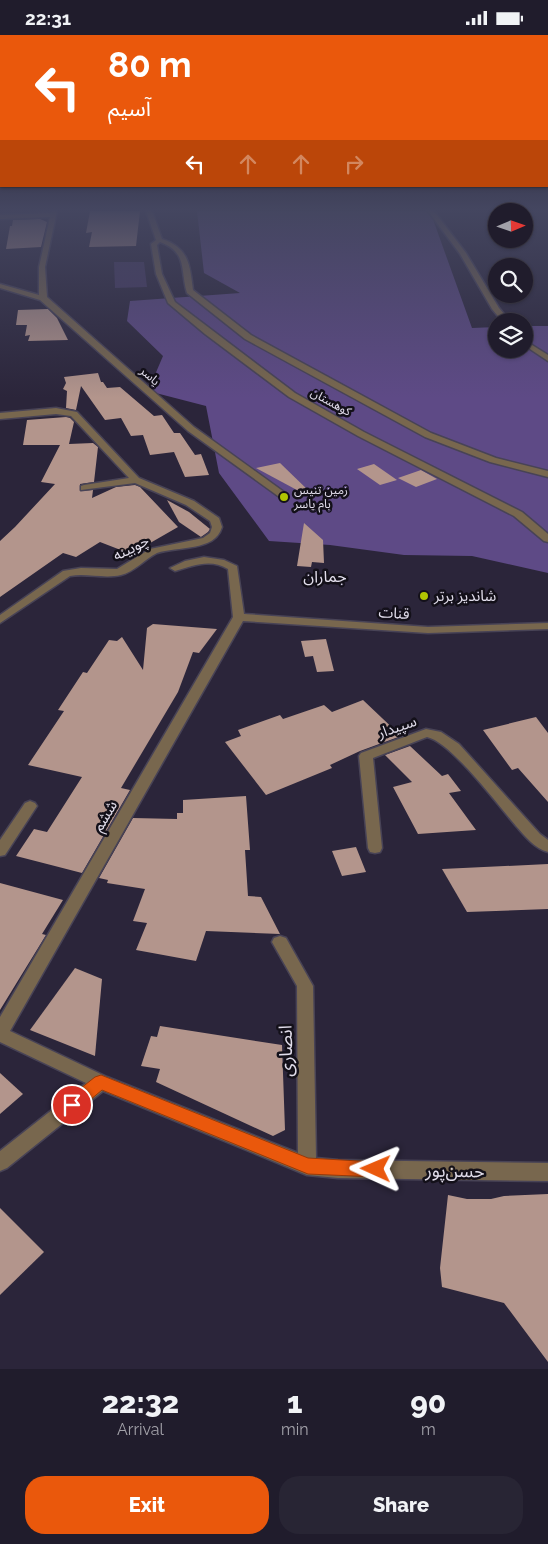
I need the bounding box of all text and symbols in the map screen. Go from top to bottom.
text: 22:31 [25,7,71,29]
text: 80 m [108,44,192,85]
icon: left [25,55,90,120]
text: آسیم [108,95,151,121]
icon: left [181,150,209,178]
icon: ahead [234,150,262,178]
icon: ahead [287,150,315,178]
icon: right [340,150,368,178]
north arrow [488,203,532,247]
map controls [488,203,533,358]
button: search [488,258,533,303]
button: layers [488,313,533,358]
street label: یاسر [137,363,163,388]
street label: کوهستان [308,385,355,419]
place label: زمین تنیس بام یاسر [293,483,348,513]
marker: زمین تنیس بام یاسر [278,491,290,503]
street label: چوبینه [110,531,153,566]
district label: جماران [303,567,347,586]
place label: شاندیز برتر [433,587,497,605]
marker: شاندیز برتر [418,590,430,602]
street label: قنات [378,603,410,623]
street label: سپیدار [374,712,419,743]
street label: ششم [89,797,123,836]
street label: انصاری [275,1025,297,1077]
pin [51,1084,93,1126]
icon: arrive [58,1091,86,1119]
position arrow [349,1142,401,1194]
street label: حسن‌پور [424,1159,485,1183]
text: 22:32 [102,1385,179,1420]
text: 1 [287,1385,302,1420]
text: 90 [410,1385,446,1420]
text: Arrival [117,1420,164,1439]
text: min [281,1420,308,1439]
text: m [421,1420,436,1439]
button: Exit [25,1476,269,1534]
button: Share [279,1476,523,1534]

